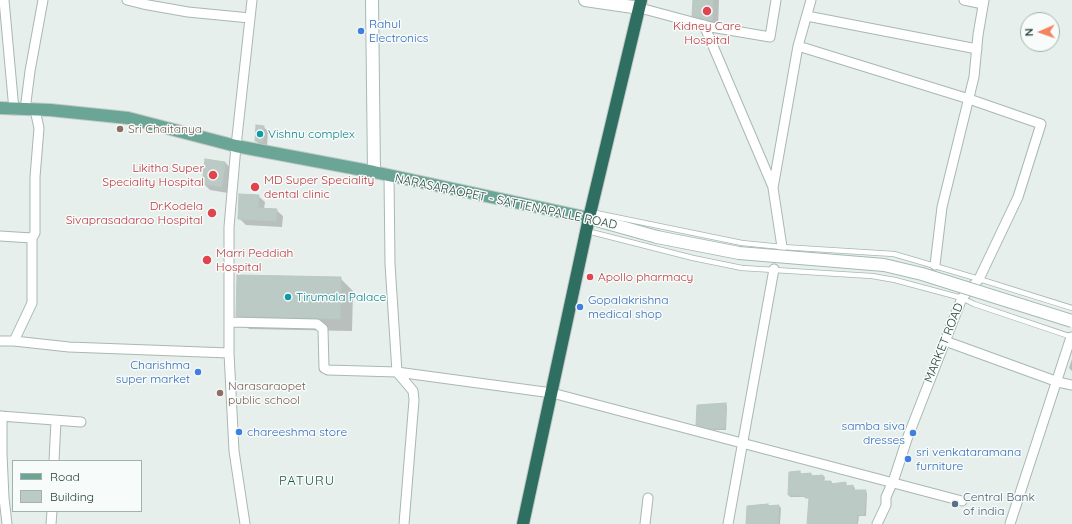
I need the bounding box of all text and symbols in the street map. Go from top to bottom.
marker: Kidney Care Hospital [701,5,713,17]
north arrow [1020,12,1060,52]
place label: Rahul Electronics [369,17,428,45]
place label: Kidney Care Hospital [673,19,741,47]
marker: Rahul Electronics [356,26,366,36]
text: N [1022,28,1036,37]
place label: Sri Chaitanya [128,122,202,136]
marker: Sri Chaitanya [115,124,125,134]
place label: Vishnu complex [268,127,355,141]
marker: Vishnu complex [255,129,265,139]
place label: Likitha Super Speciality Hospital [102,161,204,189]
marker: Likitha Super Speciality Hospital [207,169,219,181]
street label: NARASARAOPET - SATTENAPALLE ROAD [393,171,619,233]
place label: MD Super Speciality dental clinic [264,173,374,201]
marker: MD Super Speciality dental clinic [249,181,261,193]
place label: Dr.Kodela Sivaprasadarao Hospital [66,199,203,227]
marker: Dr.Kodela Sivaprasadarao Hospital [206,207,218,219]
place label: Marri Peddiah Hospital [216,246,293,274]
marker: Marri Peddiah Hospital [201,254,213,266]
place label: Apollo pharmacy [598,270,693,284]
marker: Apollo pharmacy [585,272,595,282]
place label: Tirumala Palace [296,290,386,304]
marker: Tirumala Palace [283,292,293,302]
place label: Gopalakrishna medical shop [588,293,668,321]
street label: MARKET ROAD [921,301,967,385]
marker: Gopalakrishna medical shop [575,302,585,312]
place label: Charishma super market [116,358,190,386]
marker: Charishma super market [193,367,203,377]
place label: Narasaraopet public school [228,379,306,407]
marker: Narasaraopet public school [215,388,225,398]
place label: samba siva dresses [841,419,905,447]
place label: chareeshma store [247,425,347,439]
marker: chareeshma store [234,427,244,437]
marker: samba siva dresses [908,428,918,438]
place label: sri venkataramana furniture [916,445,1021,473]
marker: sri venkataramana furniture [903,454,913,464]
legend [12,460,142,512]
text: Road [50,469,80,484]
district label: PATURU [279,473,335,489]
text: Building [50,489,94,504]
place label: Central Bank of india [963,490,1035,518]
marker: Central Bank of india [950,499,960,509]

